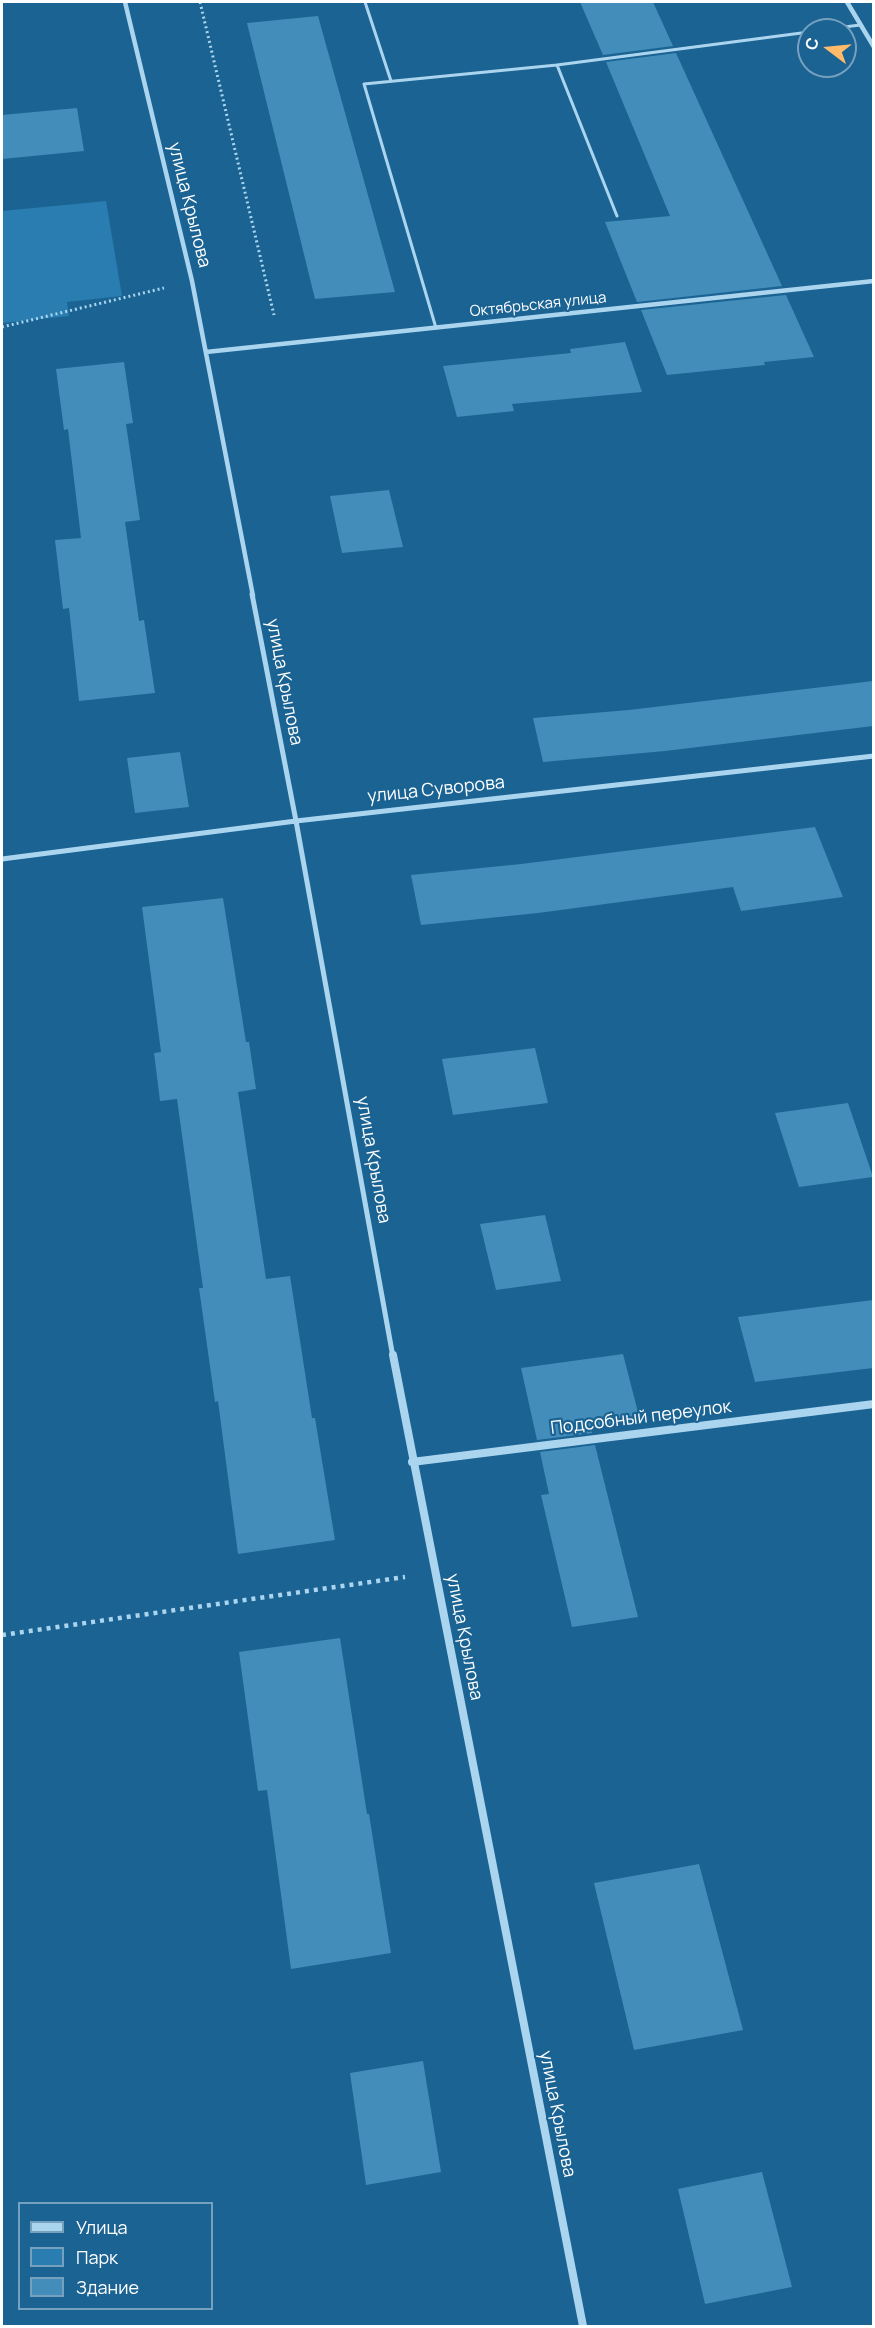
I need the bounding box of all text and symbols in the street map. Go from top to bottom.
north arrow [797,18,857,78]
text: С [799,35,824,52]
street label: улица Крылова [163,140,215,270]
street label: Октябрьская улица [469,289,607,321]
street label: улица Крылова [261,617,307,747]
street label: улица Суворова [366,772,506,808]
street label: улица Крылова [351,1095,395,1225]
street label: Подсобный переулок [549,1396,733,1440]
street label: улица Крылова [441,1572,487,1702]
street label: улица Крылова [534,2049,580,2179]
legend [18,2202,213,2310]
text: Улица [76,2215,128,2239]
text: Парк [76,2245,118,2269]
text: Здание [76,2275,139,2299]

